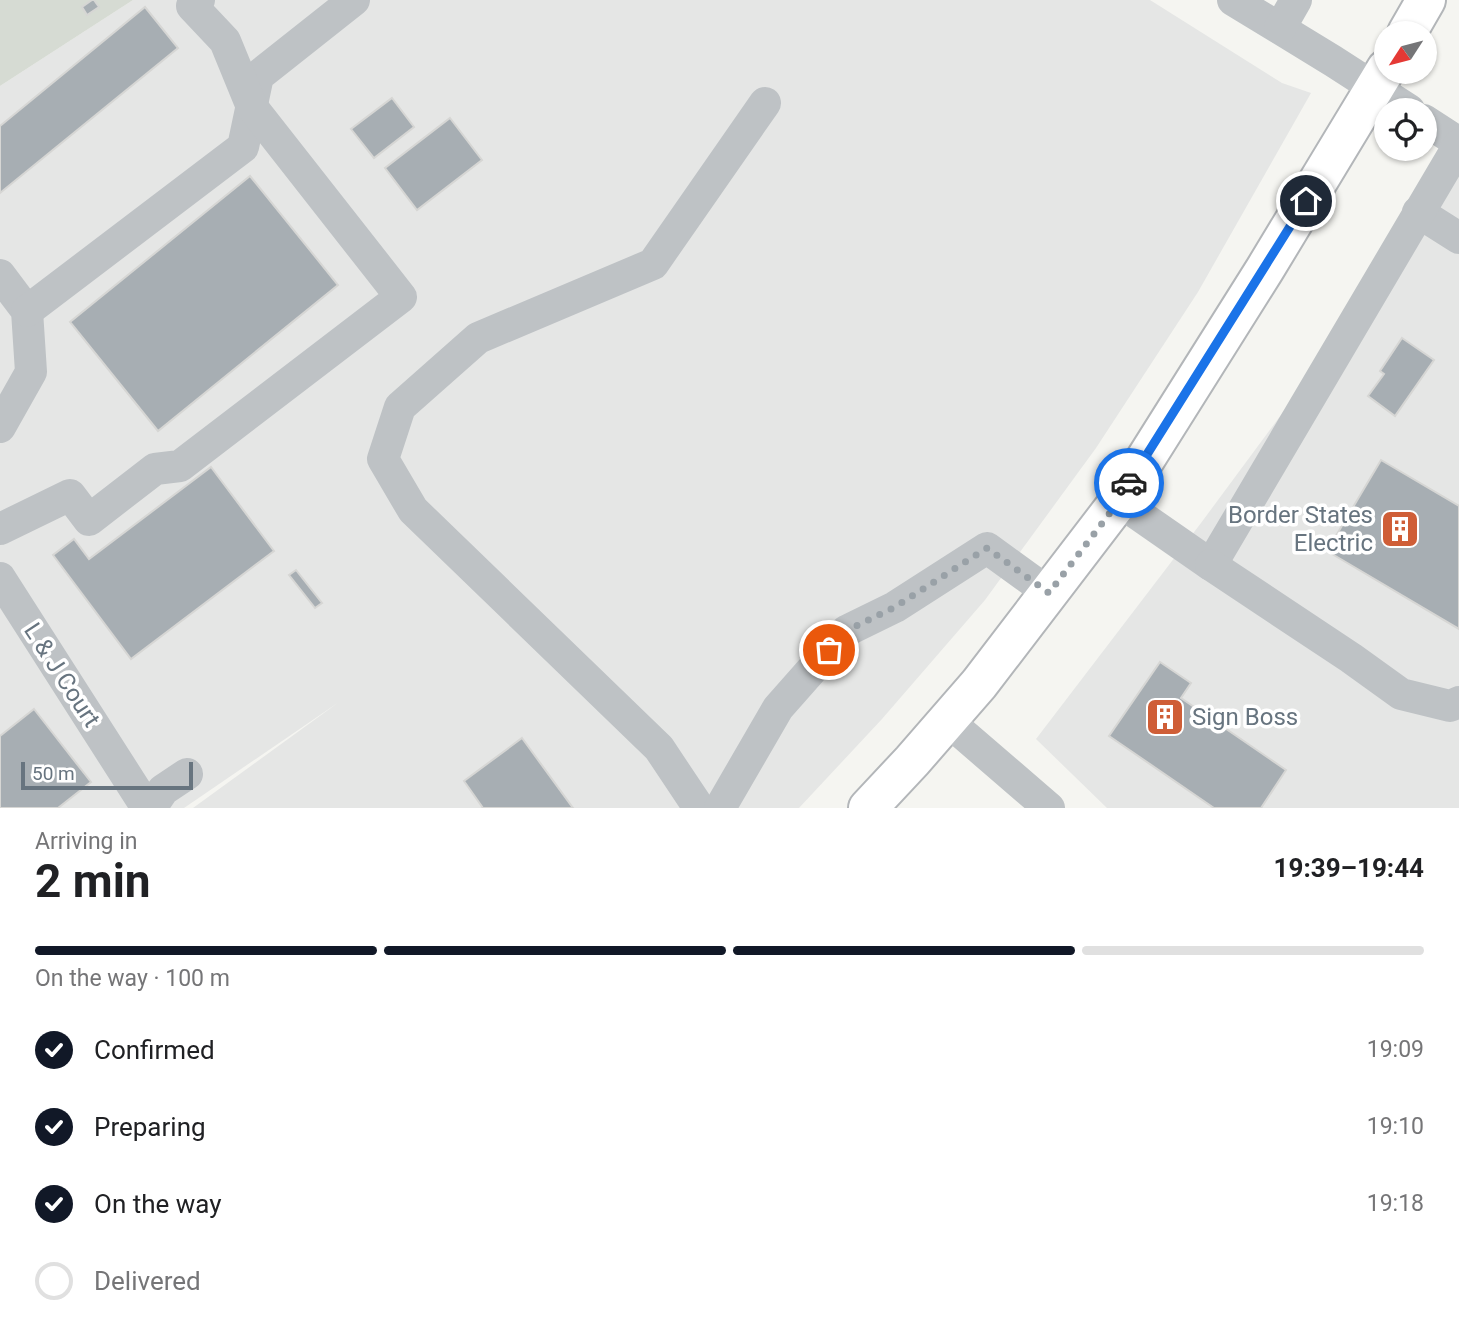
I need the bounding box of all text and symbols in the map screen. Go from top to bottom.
north arrow [1374,21,1437,84]
map controls [1374,21,1437,161]
button: locate [1374,98,1437,161]
pin [1276,171,1336,231]
icon: home [1287,182,1325,220]
courier [1094,448,1164,518]
icon: car [1110,464,1148,502]
place label: Border States Electric [1228,501,1373,557]
building icon: Border States Electric [1379,508,1421,550]
street label: L & J Court [18,618,106,732]
pin [799,620,859,680]
icon: bag [810,631,848,669]
building icon: Sign Boss [1144,696,1186,738]
place label: Sign Boss [1192,703,1298,731]
scale bar [21,759,192,791]
text: 50 m [32,762,75,785]
text: Arriving in [35,828,138,855]
text: 19:39–19:44 [1274,853,1424,883]
text: 2 min [35,854,151,908]
text: On the way · 100 m [35,965,230,992]
icon: check [35,1031,73,1069]
text: Confirmed [94,1035,215,1065]
text: 19:09 [1367,1036,1424,1063]
icon: check [35,1108,73,1146]
text: Preparing [94,1112,206,1142]
text: 19:10 [1367,1113,1424,1140]
icon: check [35,1185,73,1223]
text: On the way [94,1189,222,1219]
text: 19:18 [1367,1190,1424,1217]
text: Delivered [94,1266,201,1296]

